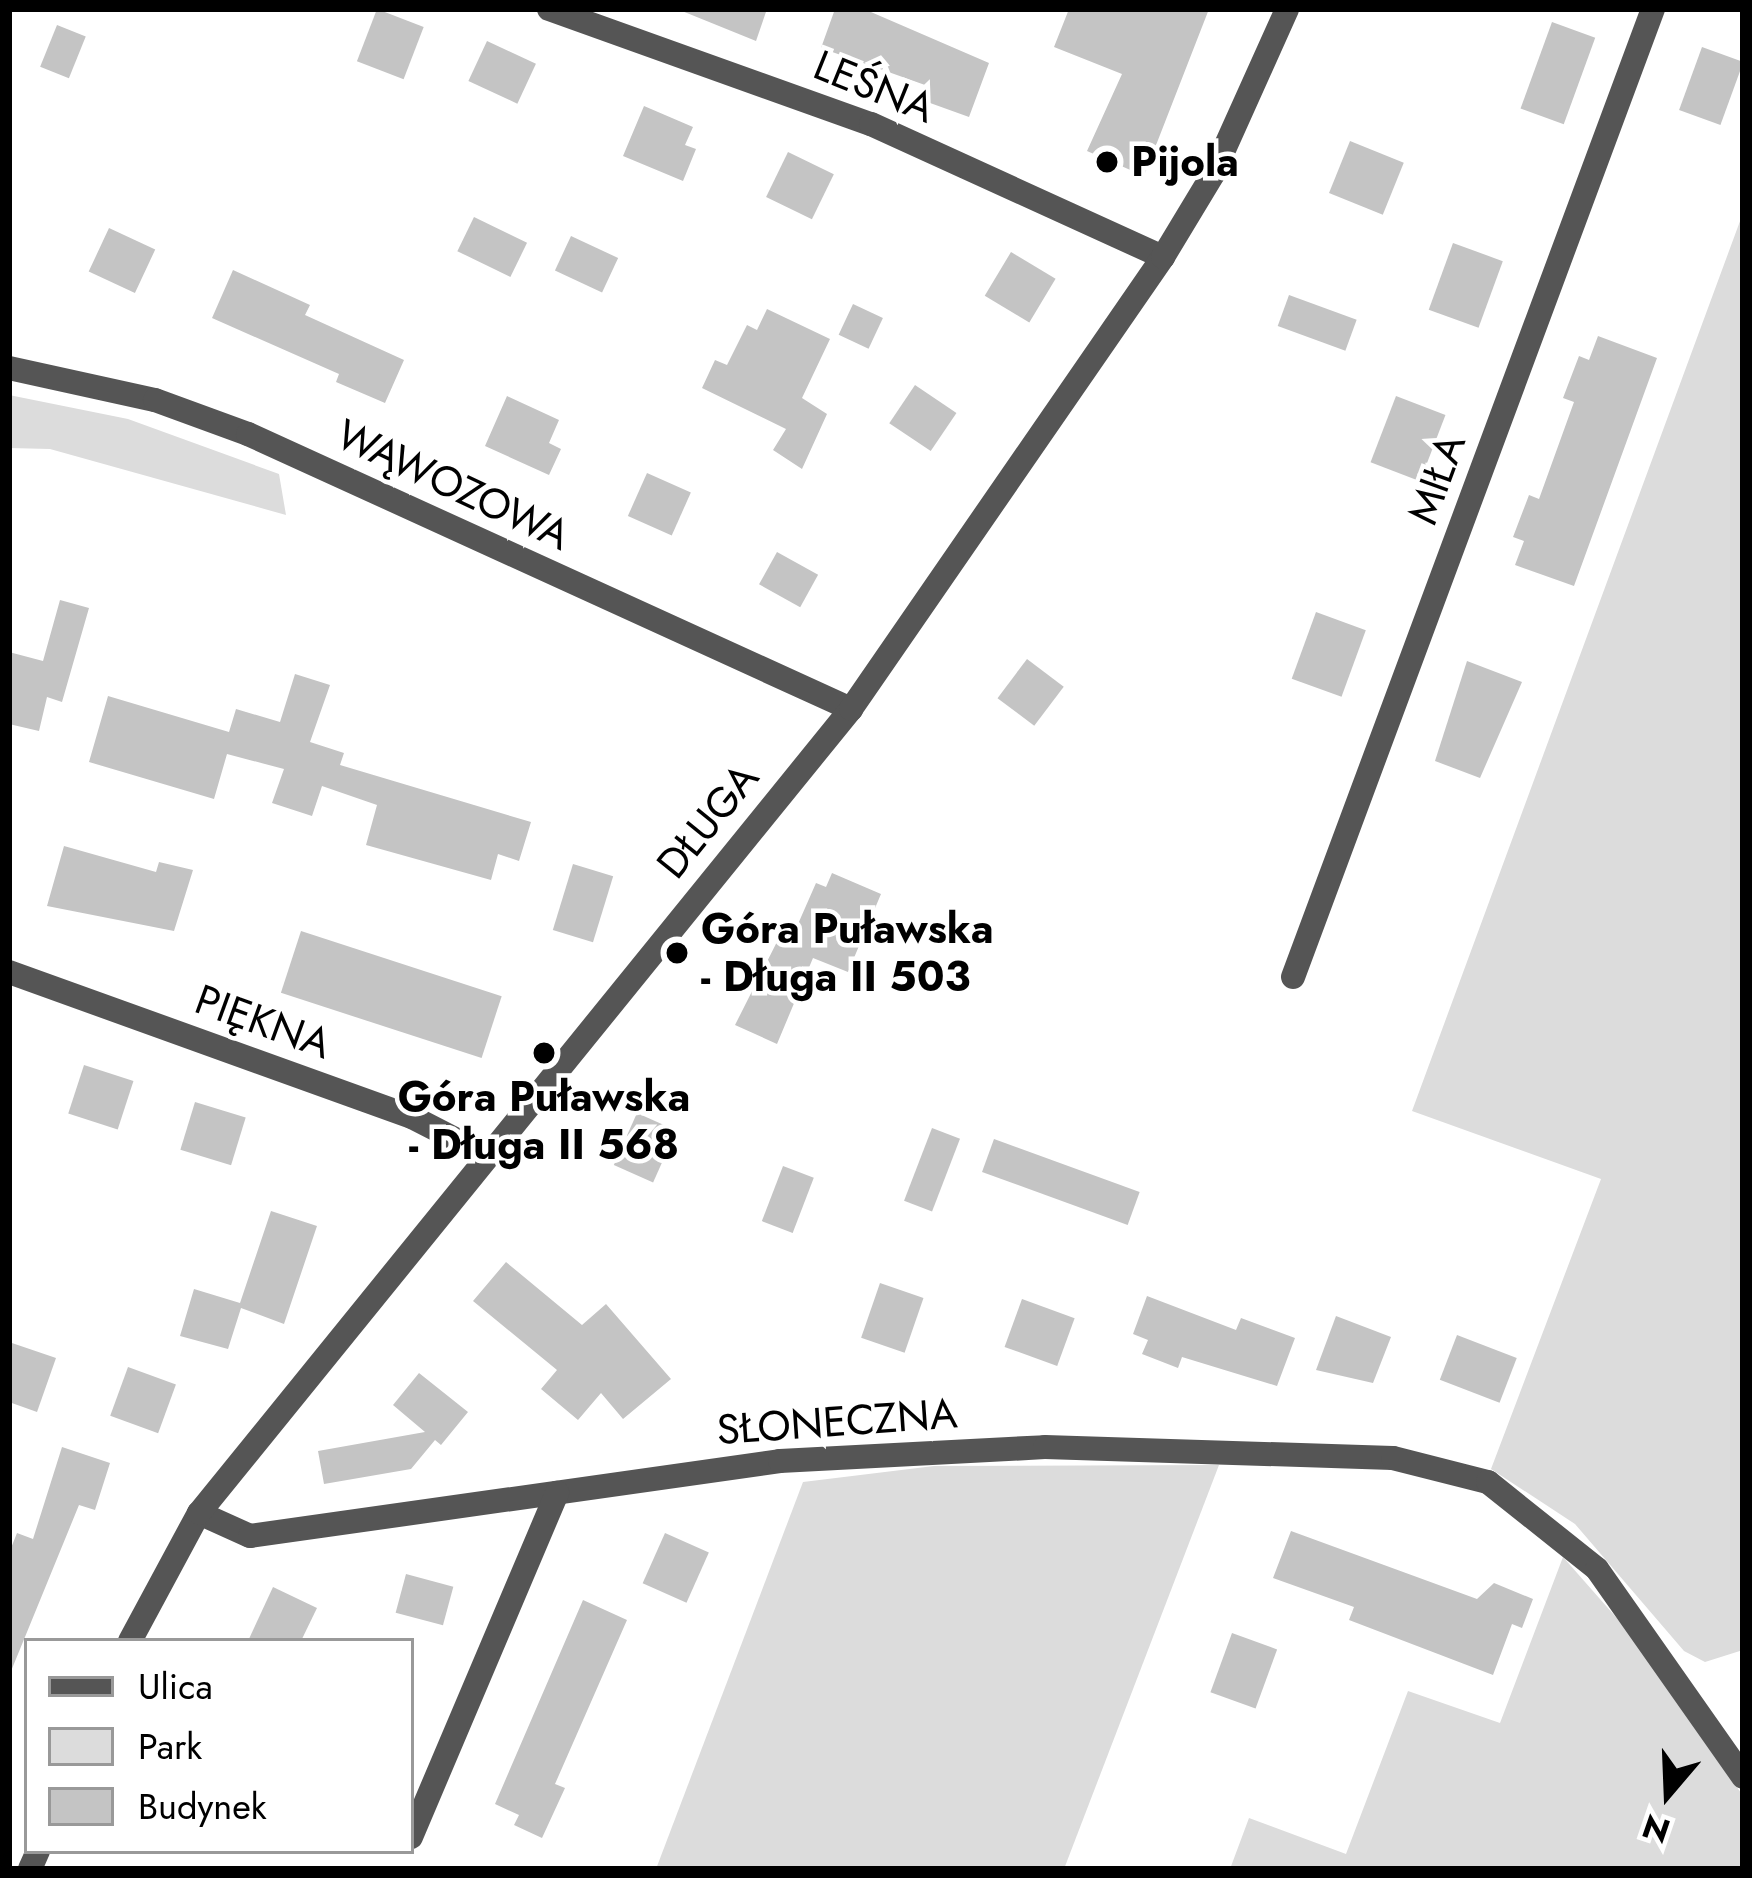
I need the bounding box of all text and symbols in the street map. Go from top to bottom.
street label: LEŚNA [806,40,942,134]
place label: Pijola [1131,137,1239,187]
marker: Pijola [1094,149,1120,175]
street label: WĄWOZOWA [328,409,578,561]
street label: MIŁA [1398,427,1476,531]
street label: DŁUGA [647,754,769,888]
place label: Góra Puławska - Długa II 503 [701,904,994,1002]
marker: Góra Puławska - Długa II 503 [664,940,690,966]
street label: PIĘKNA [188,974,338,1070]
marker: Góra Puławska - Długa II 568 [531,1040,557,1066]
place label: Góra Puławska - Długa II 568 [398,1072,690,1170]
street label: SŁONECZNA [715,1388,959,1456]
legend [24,1638,414,1854]
text: Ulica [138,1660,213,1712]
text: Park [138,1720,202,1772]
north arrow [1608,1734,1728,1854]
text: Budynek [138,1780,267,1832]
text: N [1636,1802,1676,1855]

